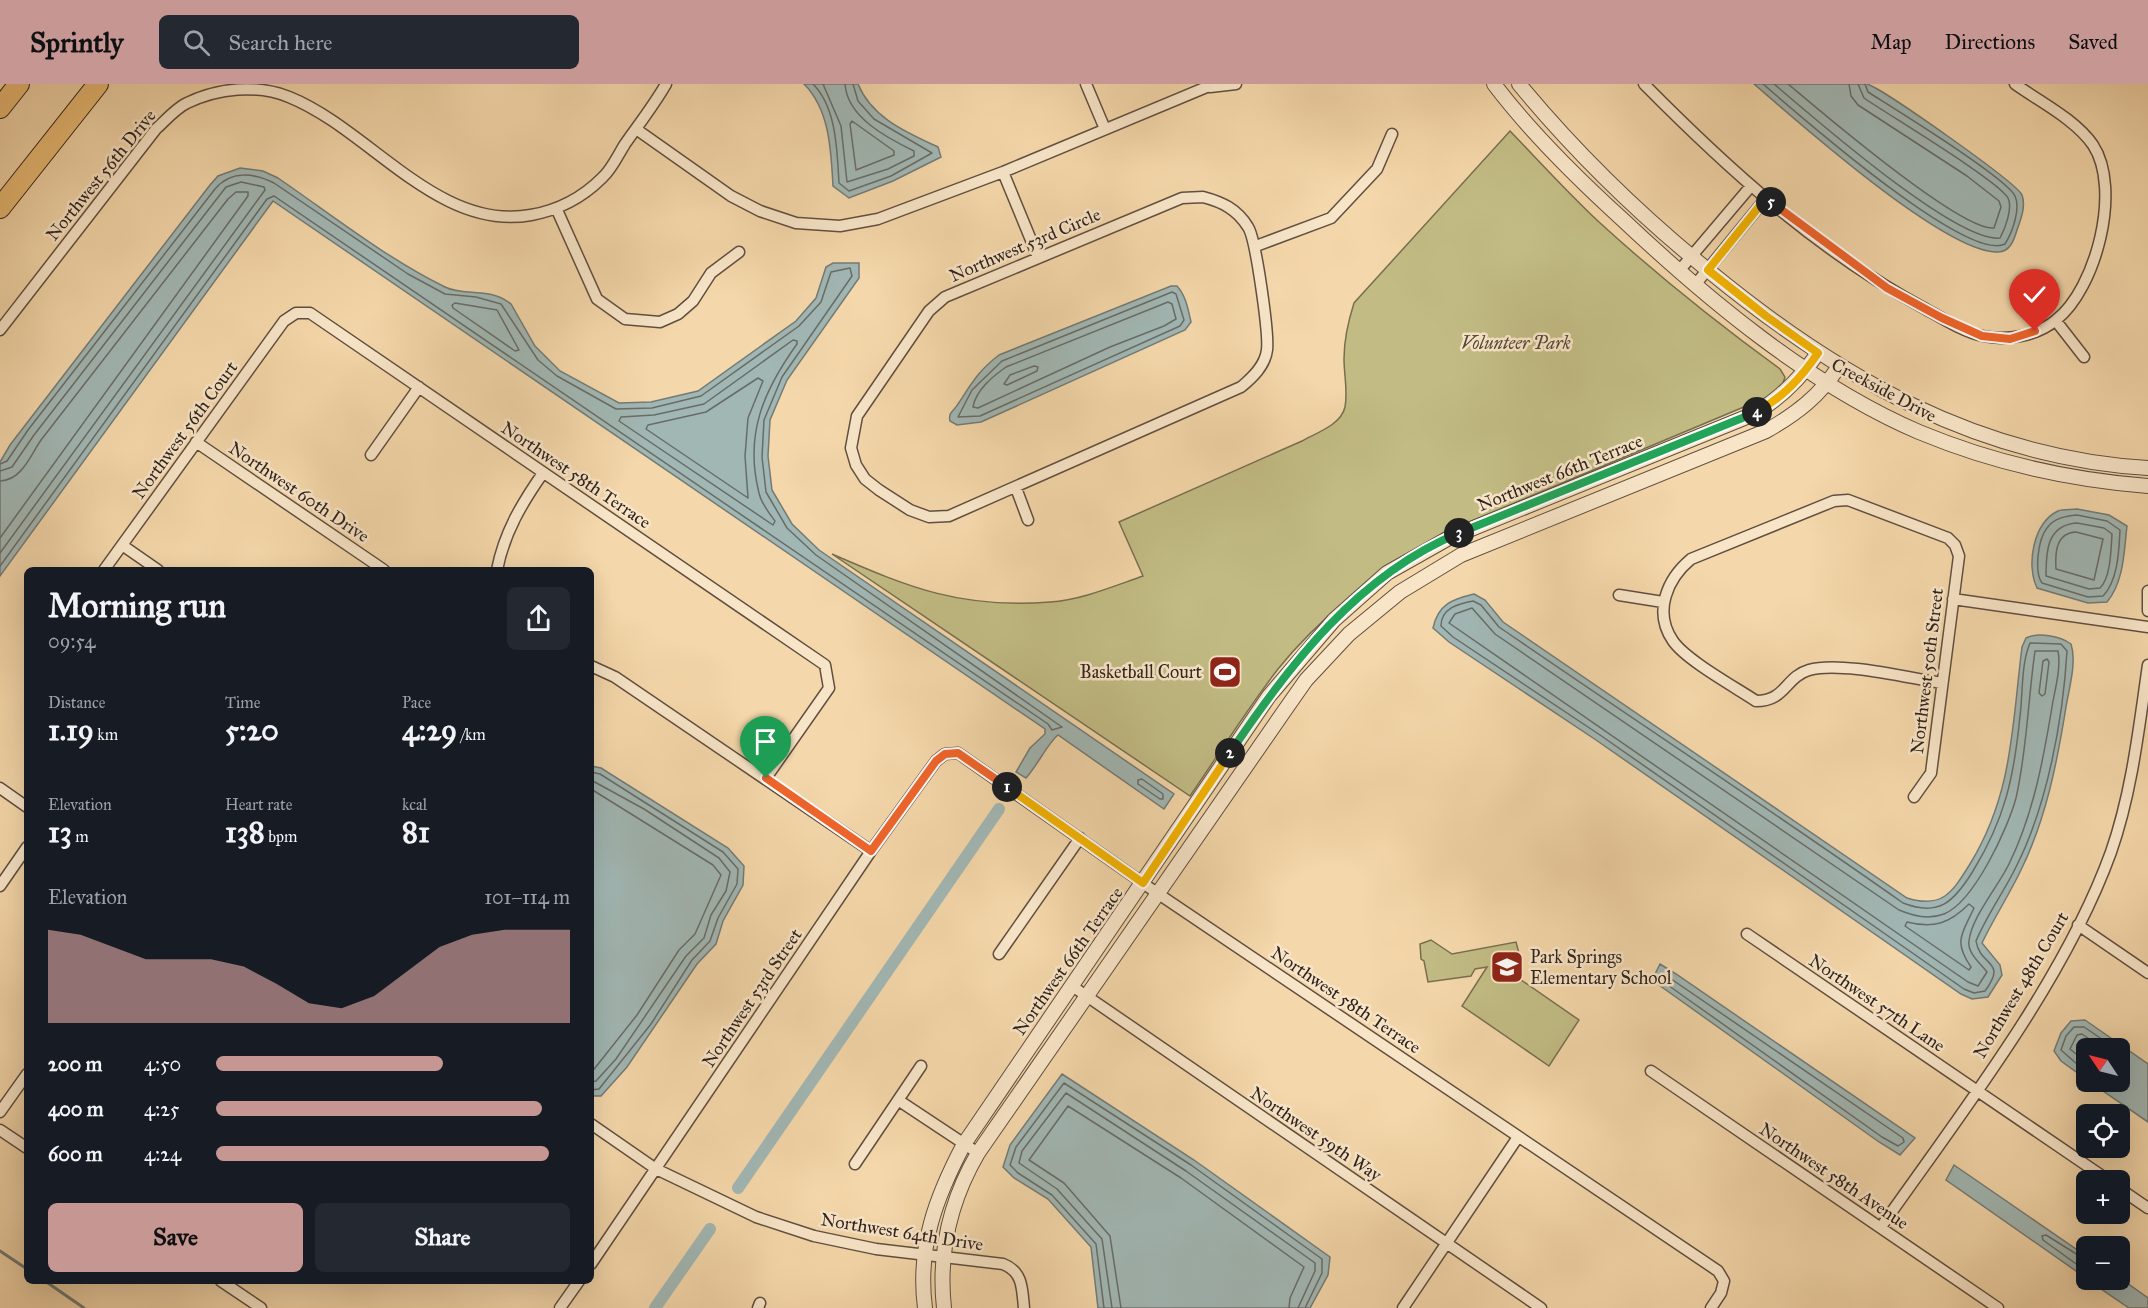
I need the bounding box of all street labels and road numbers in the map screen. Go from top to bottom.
street label: Northwest 56th Drive [41,105,161,245]
street label: Northwest 53rd Circle [946,203,1104,287]
street label: Creekside Drive [1828,353,1940,427]
street label: Northwest 56th Court [128,356,243,503]
street label: Northwest 58th Terrace [497,417,655,533]
street label: Northwest 66th Terrace [1474,430,1646,516]
street label: Northwest 60th Drive [225,437,373,547]
street label: Northwest 50th Street [1906,586,1948,755]
street label: Northwest 66th Terrace [1008,883,1128,1039]
street label: Northwest 48th Court [1969,907,2074,1062]
street label: Northwest 53rd Street [697,924,807,1072]
street label: Northwest 58th Terrace [1267,942,1425,1058]
street label: Northwest 57th Lane [1805,949,1949,1057]
street label: Northwest 59th Way [1246,1082,1386,1186]
street label: Northwest 58th Avenue [1755,1118,1913,1234]
street label: Northwest 64th Drive [819,1208,985,1256]

